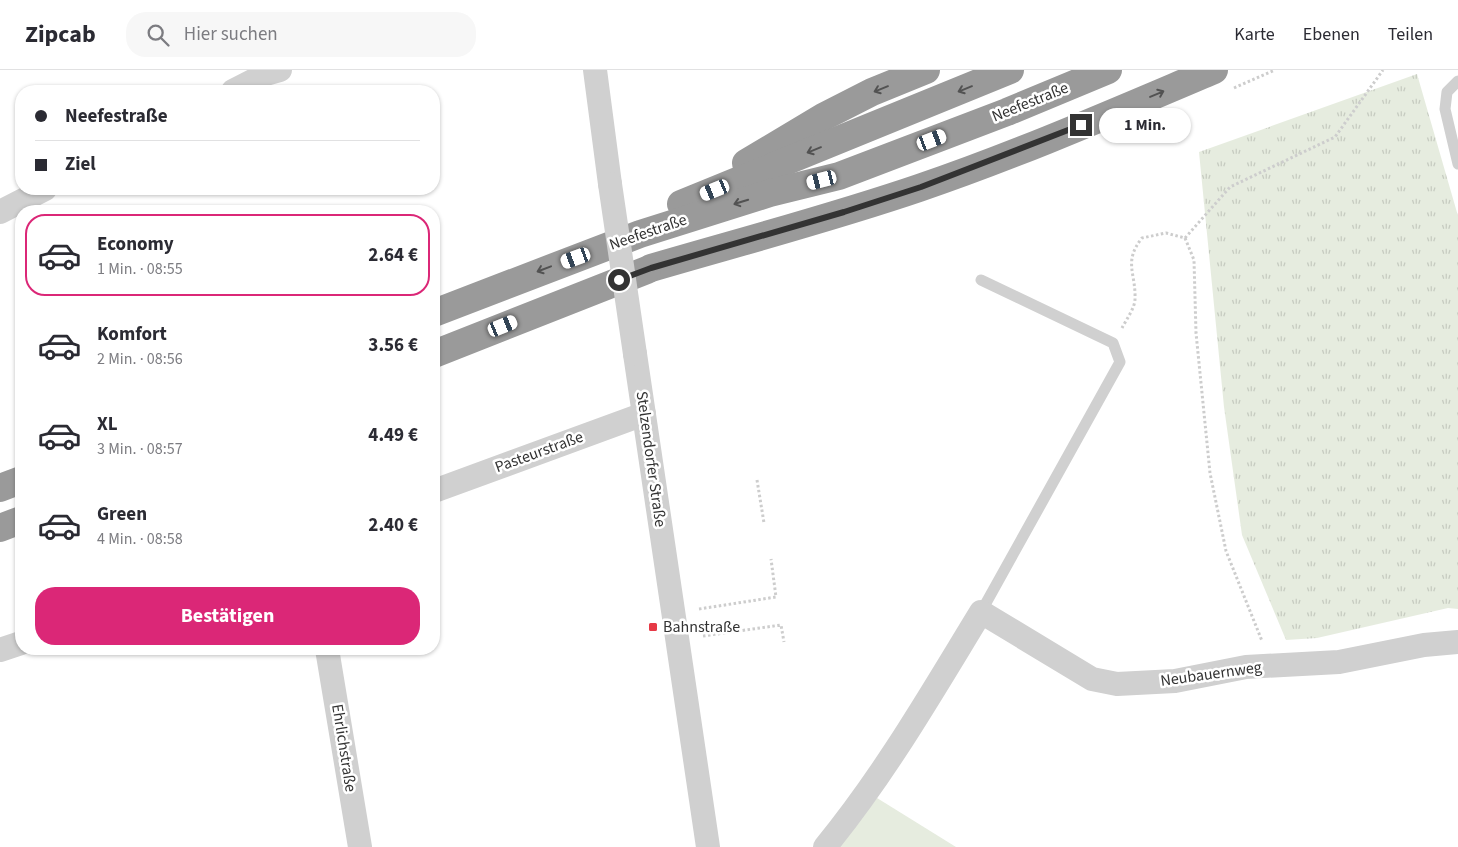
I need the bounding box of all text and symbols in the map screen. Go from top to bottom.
search box [126,12,476,57]
text: Zipcab [25,17,96,52]
icon: search [144,21,172,49]
text: Hier suchen [184,21,278,48]
text: Karte [1234,22,1275,47]
text: Ebenen [1303,22,1360,47]
text: Teilen [1388,22,1433,47]
street label: Neefestraße [988,77,1072,127]
one-way arrow [958,84,973,94]
one-way arrow [873,85,889,94]
one-way arrow [1149,89,1164,99]
text: Neefestraße [65,103,168,130]
callout: 1 Min. [1098,108,1191,142]
route end [1070,114,1092,136]
text: 1 Min. [1124,114,1166,136]
car [915,128,948,152]
one-way arrow [807,146,822,155]
text: Ziel [65,151,96,178]
car [805,169,838,191]
car [698,177,731,203]
one-way arrow [734,198,750,207]
street label: Neefestraße [606,208,690,256]
text: Economy [97,231,174,258]
icon: car [37,233,82,278]
text: 2.64 € [368,242,418,269]
car [559,246,592,270]
text: 1 Min. · 08:55 [97,258,183,280]
one-way arrow [537,265,553,274]
route start [608,269,630,291]
car [486,313,519,339]
text: Komfort [97,321,167,348]
icon: car [37,323,82,368]
text: 3.56 € [368,332,418,359]
text: 2 Min. · 08:56 [97,348,183,370]
street label: Stelzendorfer Straße [631,390,671,528]
text: XL [97,411,118,438]
icon: car [37,413,82,458]
text: 4.49 € [368,422,418,449]
street label: Pasteurstraße [492,426,586,478]
text: 3 Min. · 08:57 [97,438,183,460]
text: Green [97,501,147,528]
icon: car [37,503,82,548]
text: 2.40 € [368,512,418,539]
text: 4 Min. · 08:58 [97,528,183,550]
button: Bestätigen [35,587,420,645]
place label: Bahnstraße [663,616,740,638]
marker: Bahnstraße [647,621,659,633]
street label: Neubauernweg [1159,656,1263,692]
street label: Ehrlichstraße [326,702,362,794]

